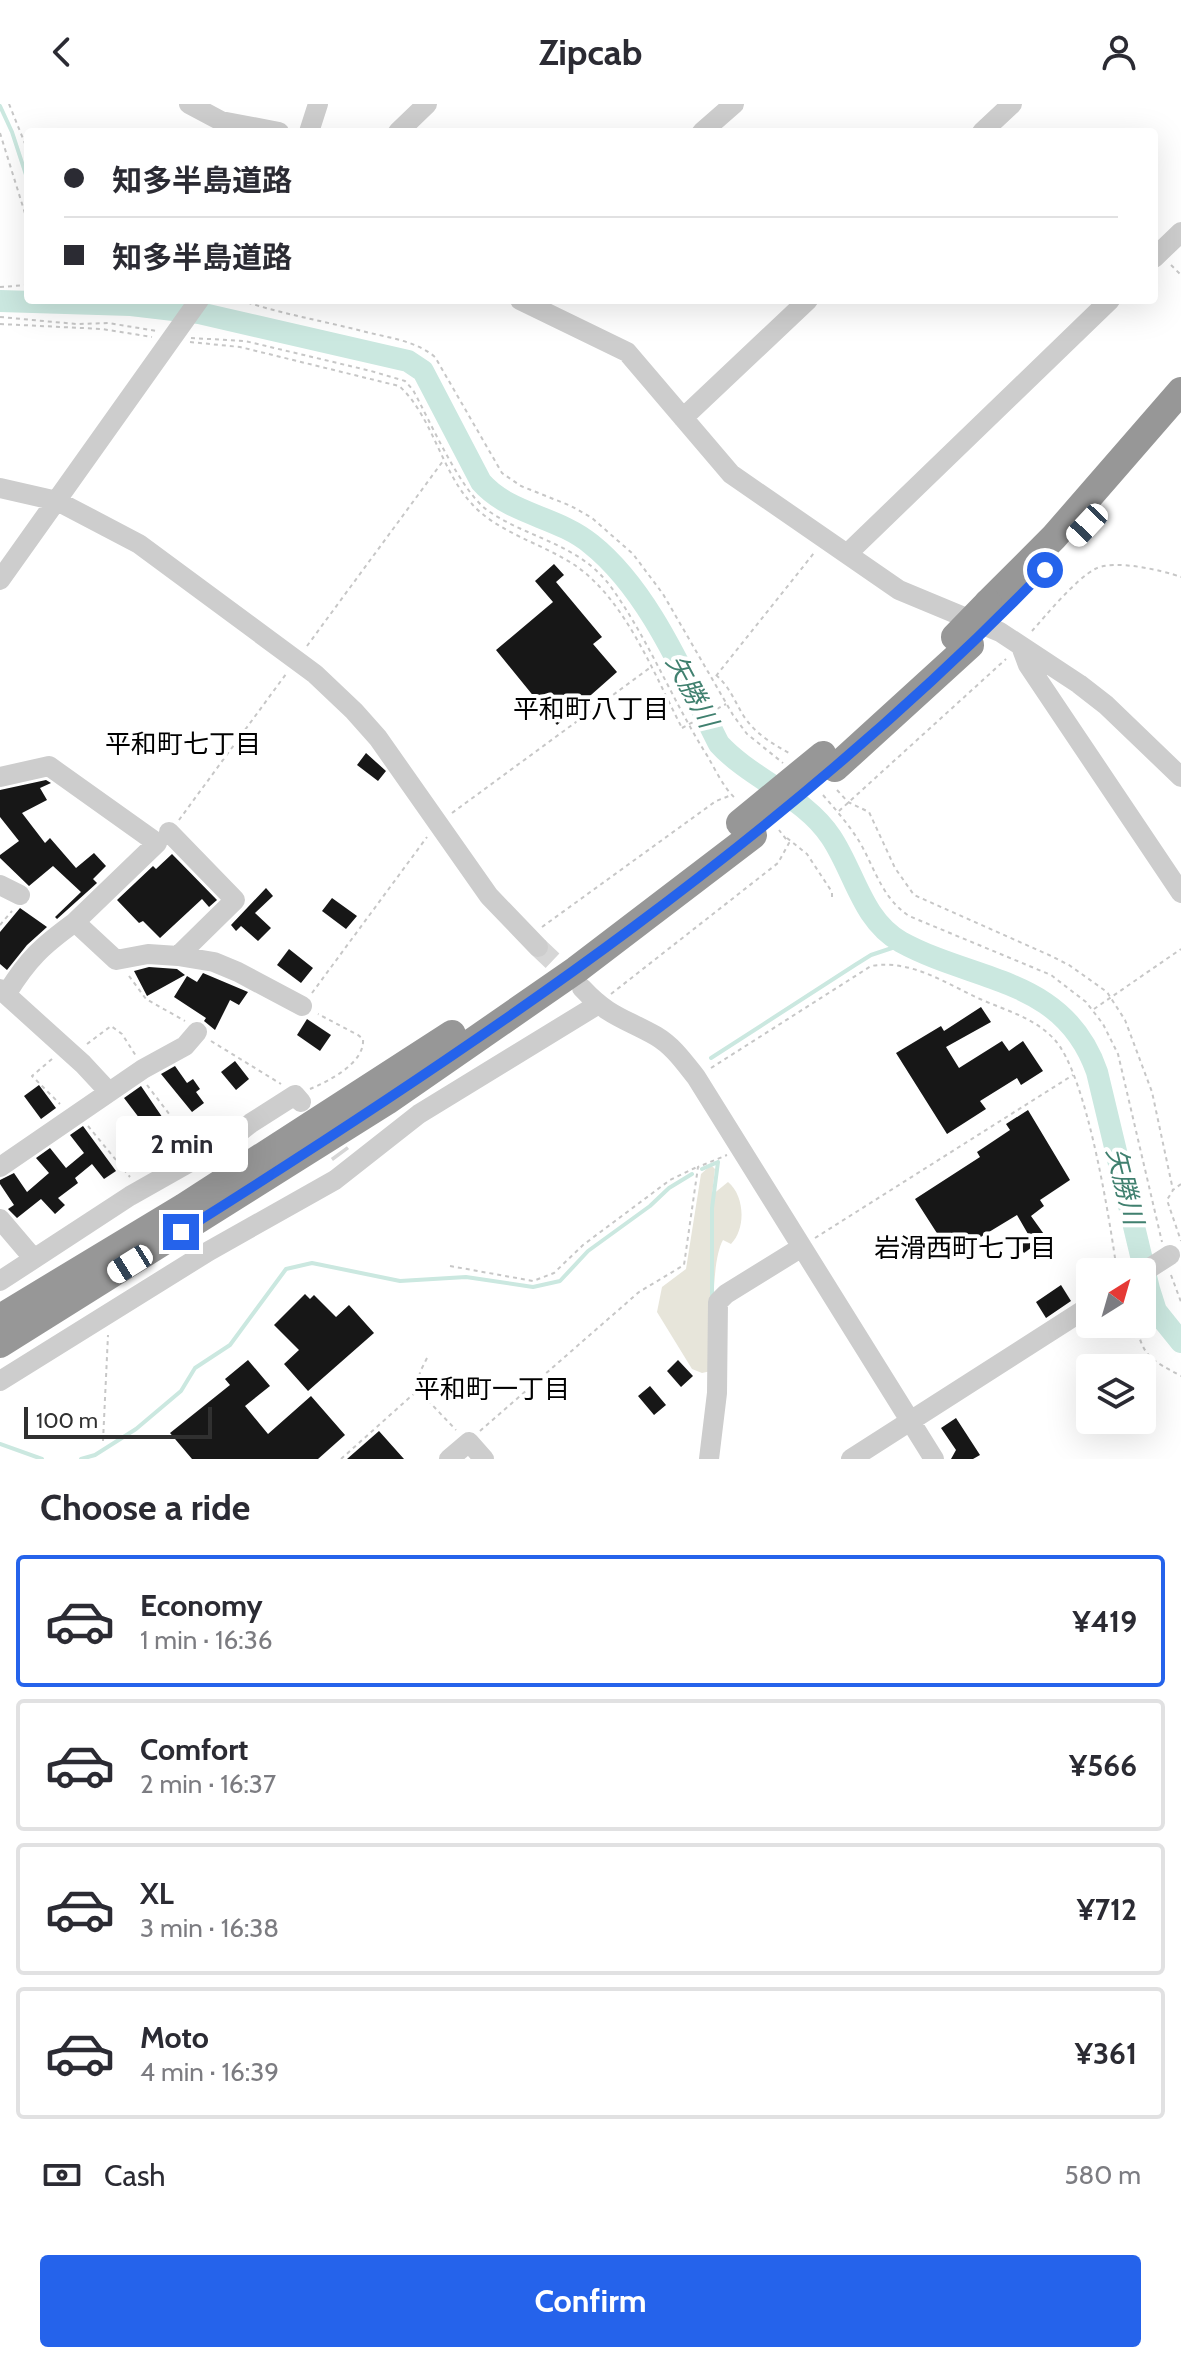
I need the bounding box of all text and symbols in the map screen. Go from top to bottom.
icon: back [40,30,84,74]
text: Zipcab [539,30,642,74]
icon: person [1097,30,1141,74]
text: 知多半島道路 [112,162,292,199]
text: 知多半島道路 [112,239,292,276]
car [1062,499,1112,551]
route start [1027,552,1063,588]
water label: 矢勝川 [660,649,726,736]
district label: 平和町八丁目 [513,693,669,725]
district label: 平和町七丁目 [105,728,261,760]
callout: 2 min [115,1116,247,1172]
text: 2 min [151,1128,213,1160]
water label: 矢勝川 [1100,1144,1151,1231]
route end [163,1214,199,1250]
district label: 岩滑西町七丁目 [874,1232,1056,1264]
car [103,1241,157,1287]
north arrow [1076,1258,1156,1338]
map controls [1076,1258,1156,1434]
button: layers [1076,1354,1156,1434]
district label: 平和町一丁目 [414,1373,570,1405]
scale bar [24,1403,212,1439]
text: 100 m [36,1407,98,1434]
text: Choose a ride [40,1485,250,1529]
icon: car [44,1585,116,1657]
text: Economy [140,1587,263,1624]
text: ¥419 [1073,1603,1137,1640]
text: 1 min · 16:36 [140,1624,273,1656]
icon: car [44,1729,116,1801]
text: Comfort [140,1731,248,1768]
text: ¥566 [1069,1747,1137,1784]
text: 2 min · 16:37 [140,1768,276,1800]
icon: car [44,1873,116,1945]
text: XL [140,1875,174,1912]
text: ¥712 [1077,1891,1137,1928]
text: 3 min · 16:38 [140,1912,279,1944]
icon: car [44,2017,116,2089]
text: Moto [140,2019,209,2056]
text: ¥361 [1075,2035,1137,2072]
text: 4 min · 16:39 [140,2056,279,2088]
icon: cash [40,2153,84,2197]
text: Cash [104,2157,166,2194]
text: 580 m [1064,2159,1141,2191]
button: Confirm [40,2255,1141,2347]

